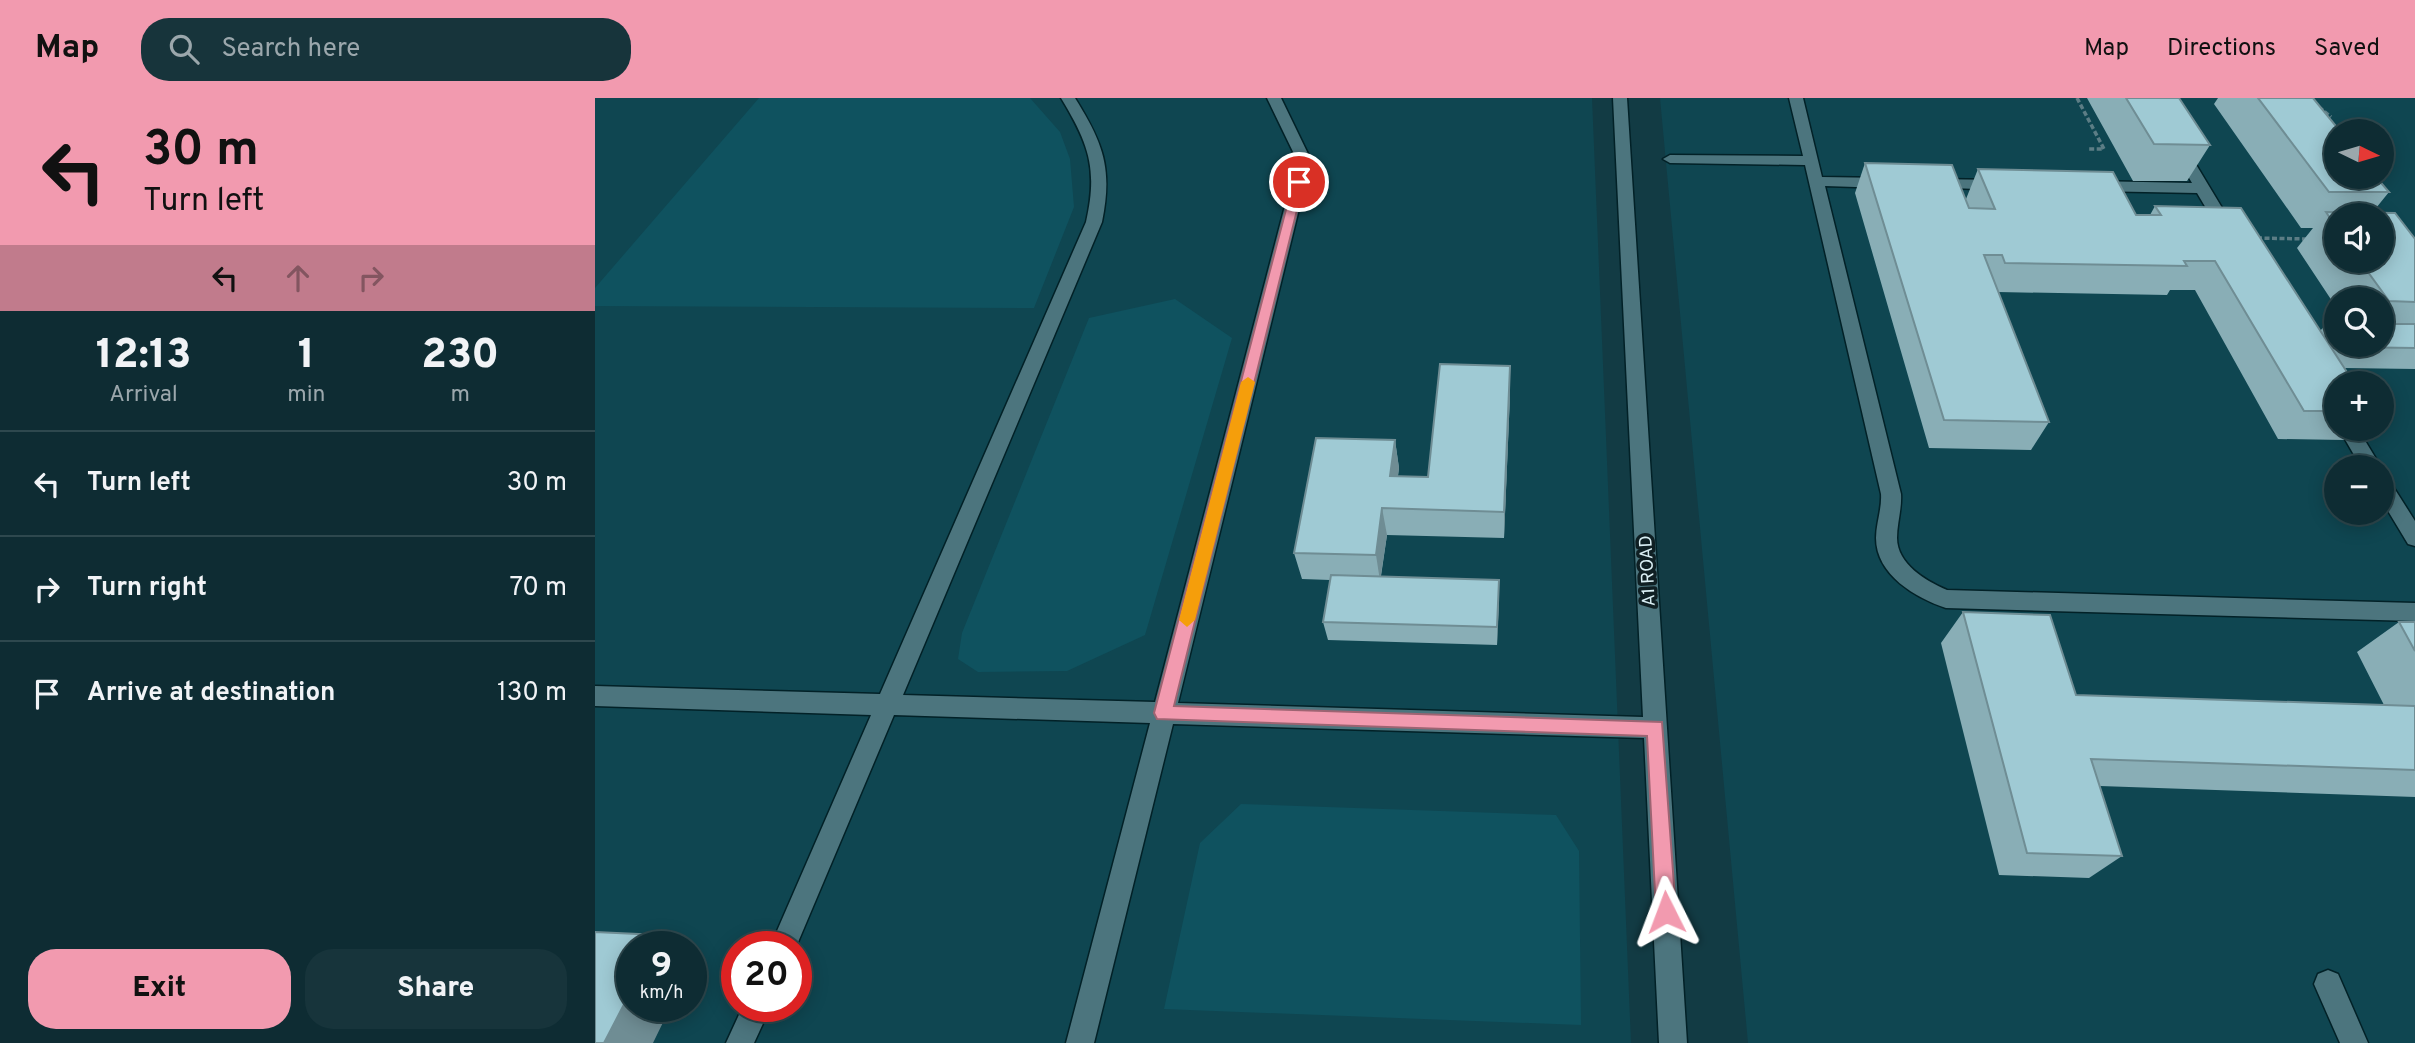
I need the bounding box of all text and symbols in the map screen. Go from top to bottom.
search box [141,18,631,81]
text: Map [35,28,99,70]
icon: search [165,30,203,68]
text: Search here [221,33,360,66]
text: Map [2084,34,2129,64]
text: Directions [2167,34,2276,64]
text: Saved [2314,34,2380,64]
north arrow [2324,119,2394,189]
map controls [2324,119,2394,525]
text: 30 m [143,121,259,183]
icon: left [28,126,119,217]
pin [1269,152,1329,212]
icon: arrive [1280,163,1318,201]
text: Turn left [143,182,264,222]
button: sound [2324,203,2394,273]
icon: left [206,259,244,297]
icon: ahead [279,259,317,297]
icon: right [352,259,390,297]
button: search [2324,287,2394,357]
text: 12:13 [96,330,191,383]
text: 1 [298,330,315,383]
text: 230 [421,330,499,383]
button: + [2324,371,2394,441]
text: Arrival [109,381,178,410]
text: min [287,381,325,410]
text: m [451,381,470,410]
button: − [2324,455,2394,525]
icon: left [28,465,66,503]
text: Turn left [87,467,191,500]
text: 30 m [507,467,567,500]
street label: A1 ROAD [1635,535,1662,607]
icon: right [28,570,66,608]
text: Turn right [87,572,207,605]
text: 70 m [509,572,567,605]
icon: arrive [28,675,66,713]
text: Arrive at destination [87,677,335,710]
text: 130 m [497,677,567,710]
position arrow [1629,875,1703,949]
speed limit sign: 20 [721,931,812,1022]
text: 9 [651,945,672,989]
button: Exit [28,949,291,1029]
button: Share [305,949,567,1029]
text: km/h [640,982,683,1005]

